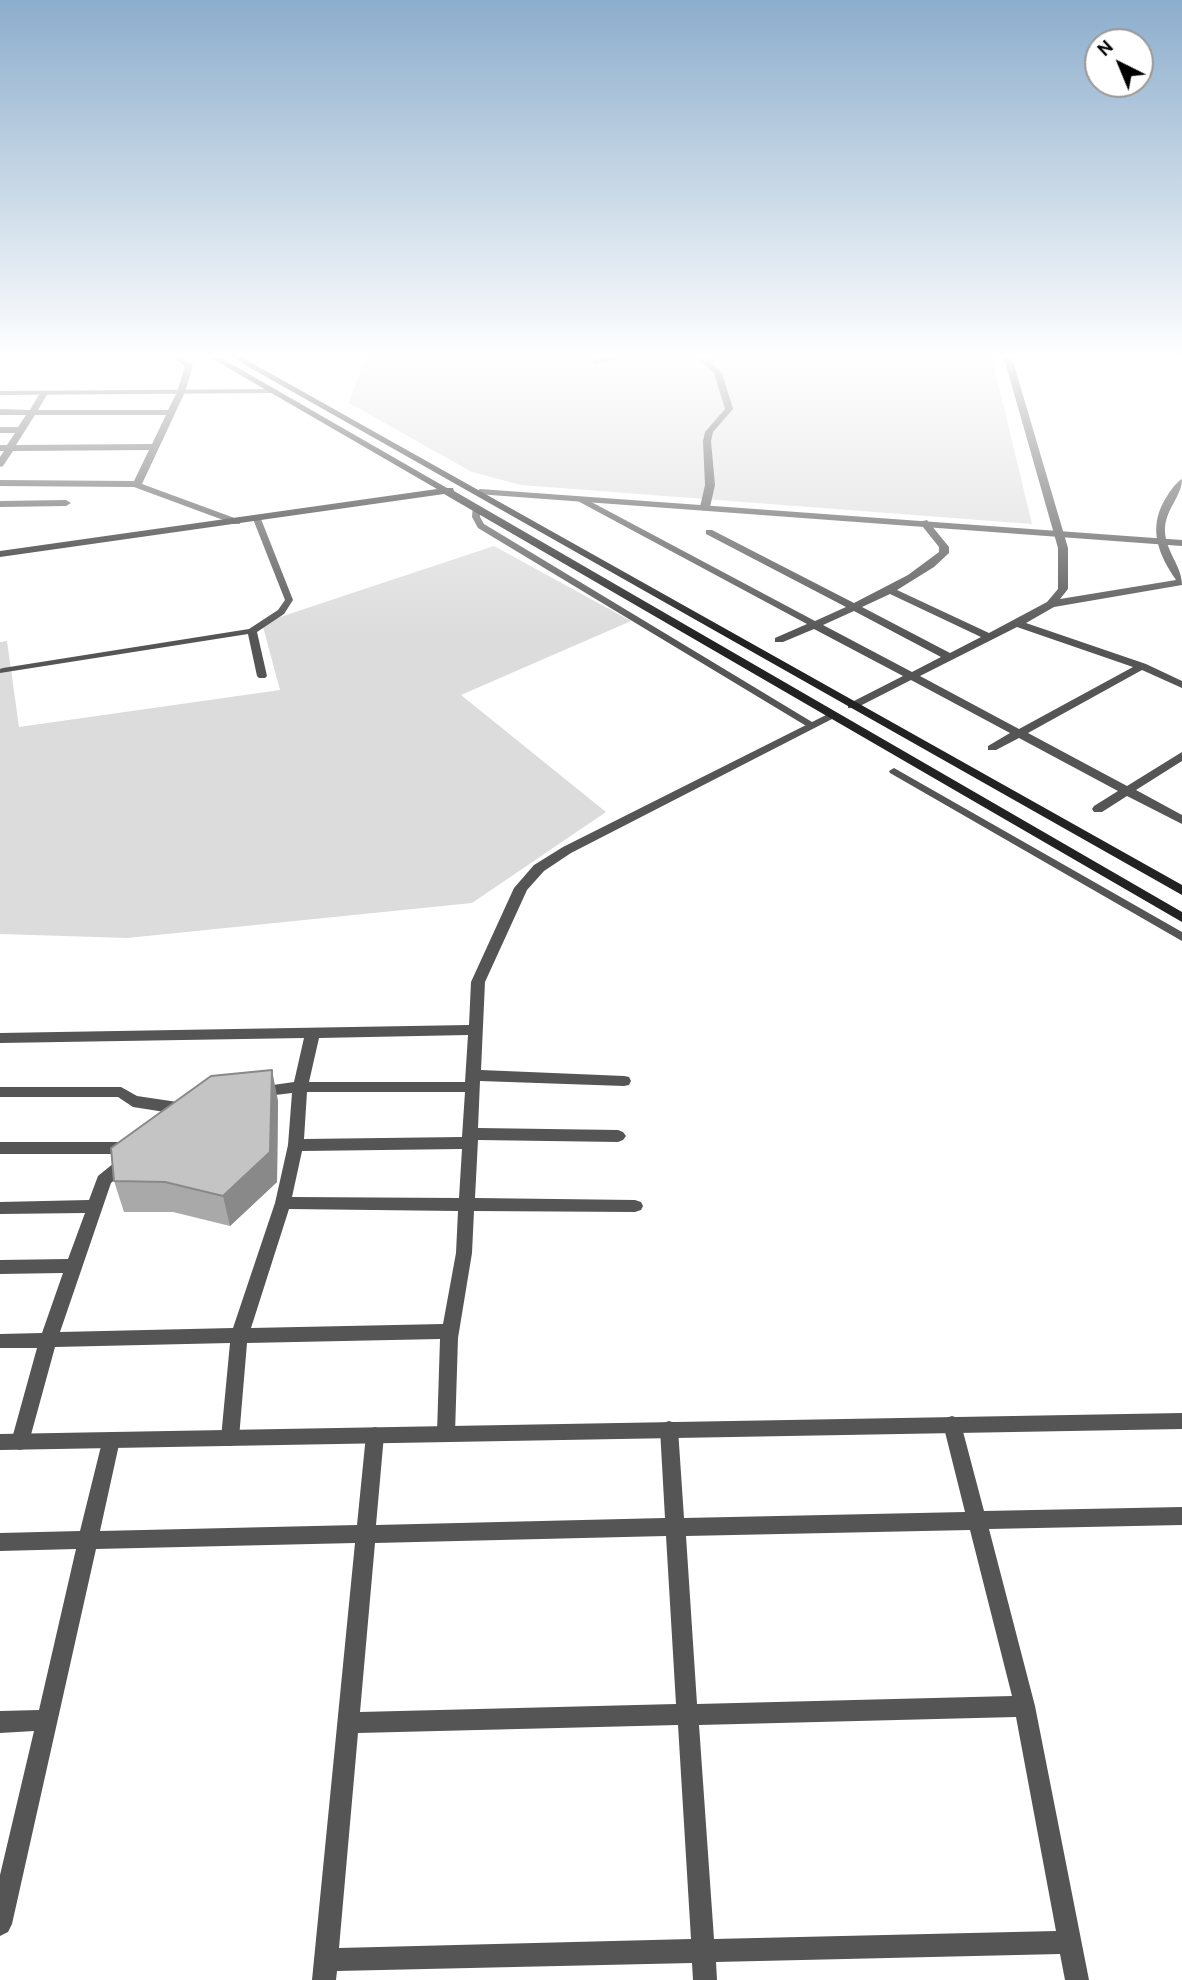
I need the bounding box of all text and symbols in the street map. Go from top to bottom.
north arrow [1084,28,1154,98]
text: N [1093,36,1119,63]

